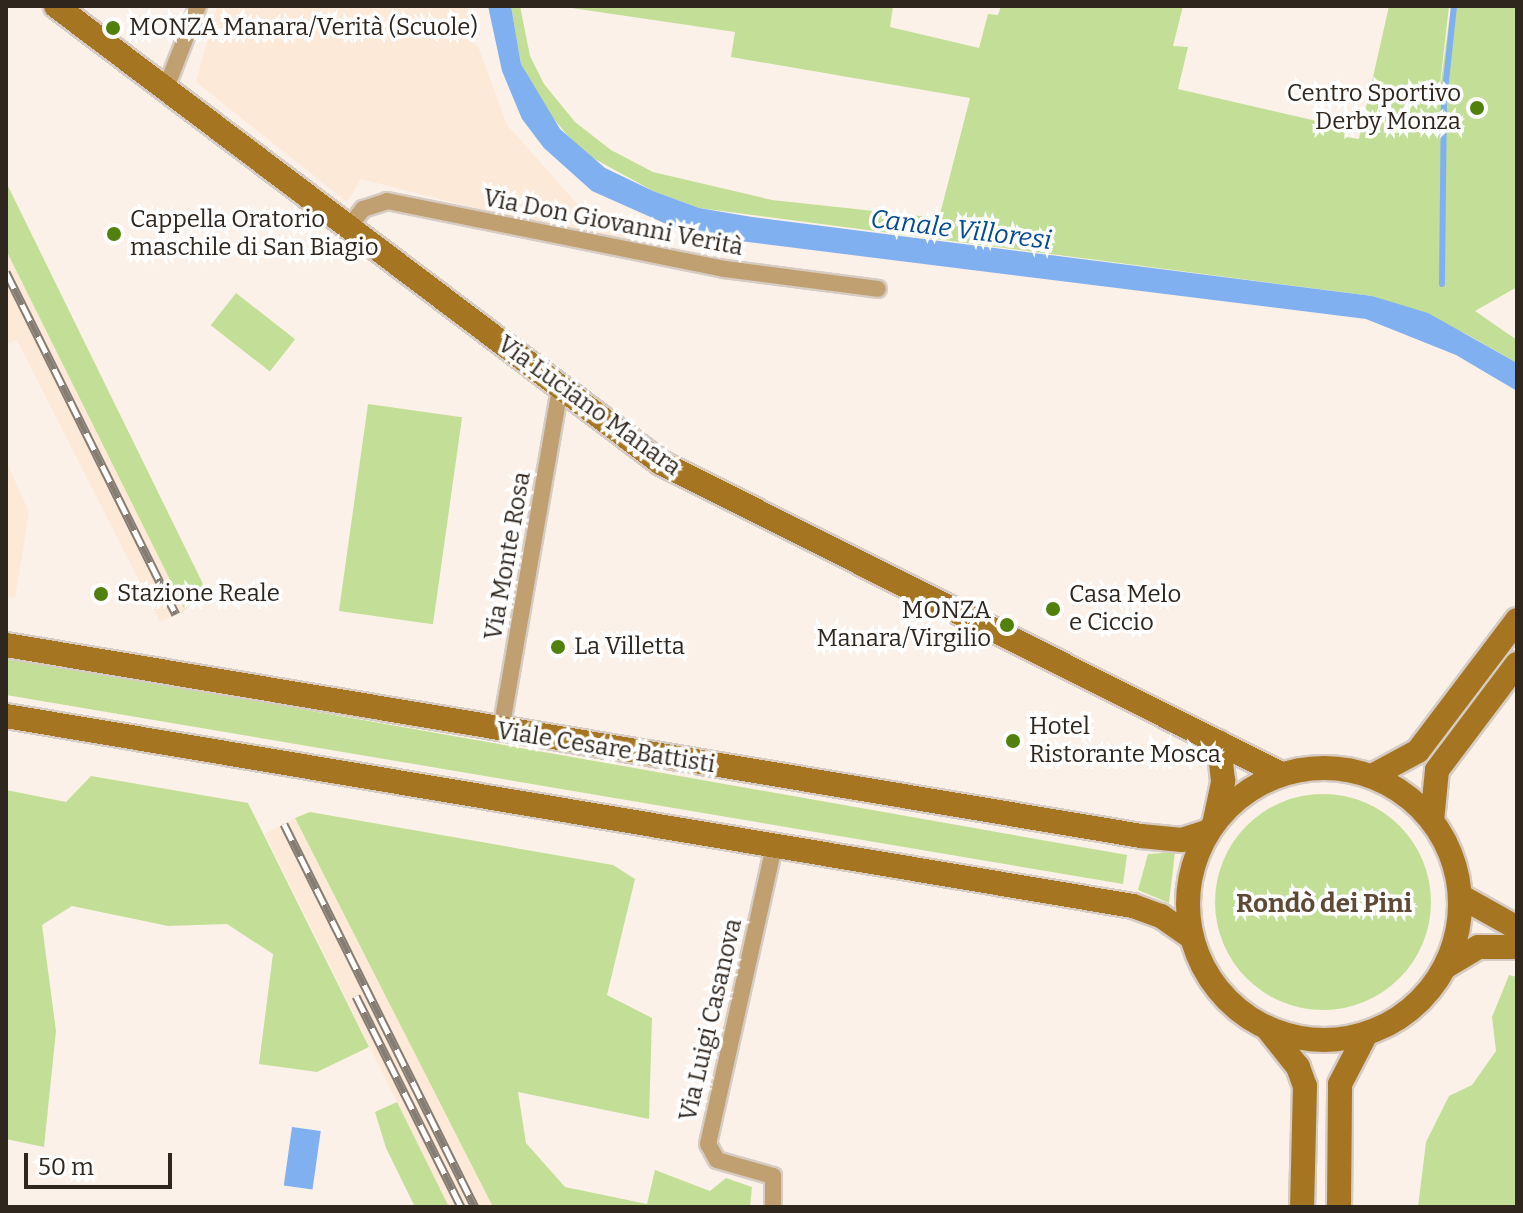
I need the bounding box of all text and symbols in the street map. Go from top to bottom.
place label: MONZA Manara/Verità (Scuole) [129,14,478,42]
marker: MONZA Manara/Verità (Scuole) [104,19,122,37]
place label: Centro Sportivo Derby Monza [1287,80,1461,136]
marker: Centro Sportivo Derby Monza [1468,99,1486,117]
street label: Via Don Giovanni Verità [481,184,745,262]
water label: Canale Villoresi [869,203,1053,257]
place label: Cappella Oratorio maschile di San Biagio [130,206,378,262]
marker: Cappella Oratorio maschile di San Biagio [105,225,123,243]
street label: Via Luciano Manara [492,330,686,482]
street label: Via Monte Rosa [479,470,537,642]
place label: Stazione Reale [117,580,280,608]
place label: Casa Melo e Ciccio [1069,581,1181,637]
marker: Stazione Reale [92,585,110,603]
place label: MONZA Manara/Virgilio [816,597,991,653]
marker: Casa Melo e Ciccio [1044,600,1062,618]
marker: MONZA Manara/Virgilio [998,616,1016,634]
place label: La Villetta [574,633,685,661]
marker: La Villetta [549,638,567,656]
place label: Hotel Ristorante Mosca [1029,713,1221,769]
street label: Viale Cesare Battisti [495,717,717,779]
marker: Hotel Ristorante Mosca [1004,732,1022,750]
district label: Rondò dei Pini [1236,888,1412,920]
street label: Via Luigi Casanova [674,916,748,1124]
scale bar [28,1137,176,1187]
text: 50 m [38,1153,94,1181]

